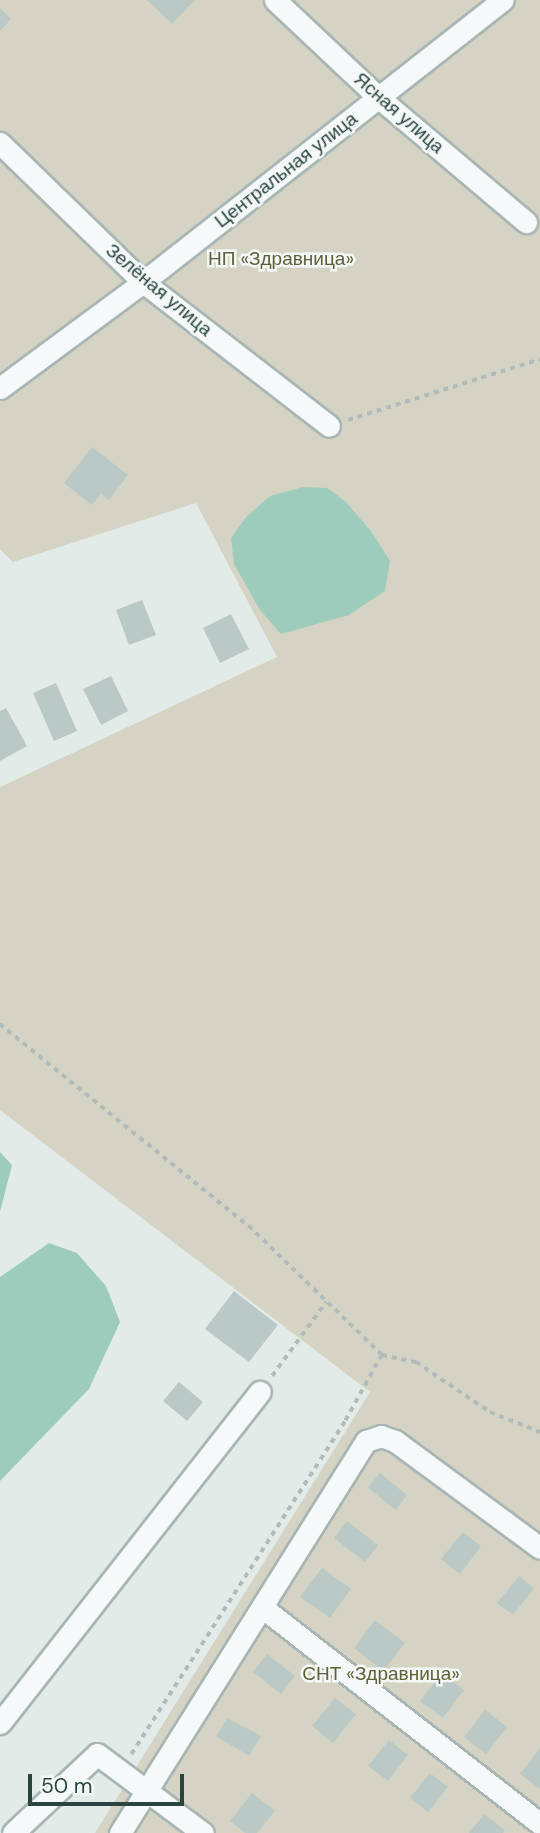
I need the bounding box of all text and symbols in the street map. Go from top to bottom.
street label: Ясная улица [349,68,449,158]
street label: Центральная улица [210,107,362,233]
street label: Зелёная улица [101,239,217,341]
park label: НП «Здравница» [208,248,354,270]
park label: СНТ «Здравница» [302,1663,460,1685]
scale bar [32,1759,187,1803]
text: 50 m [41,1772,92,1800]

